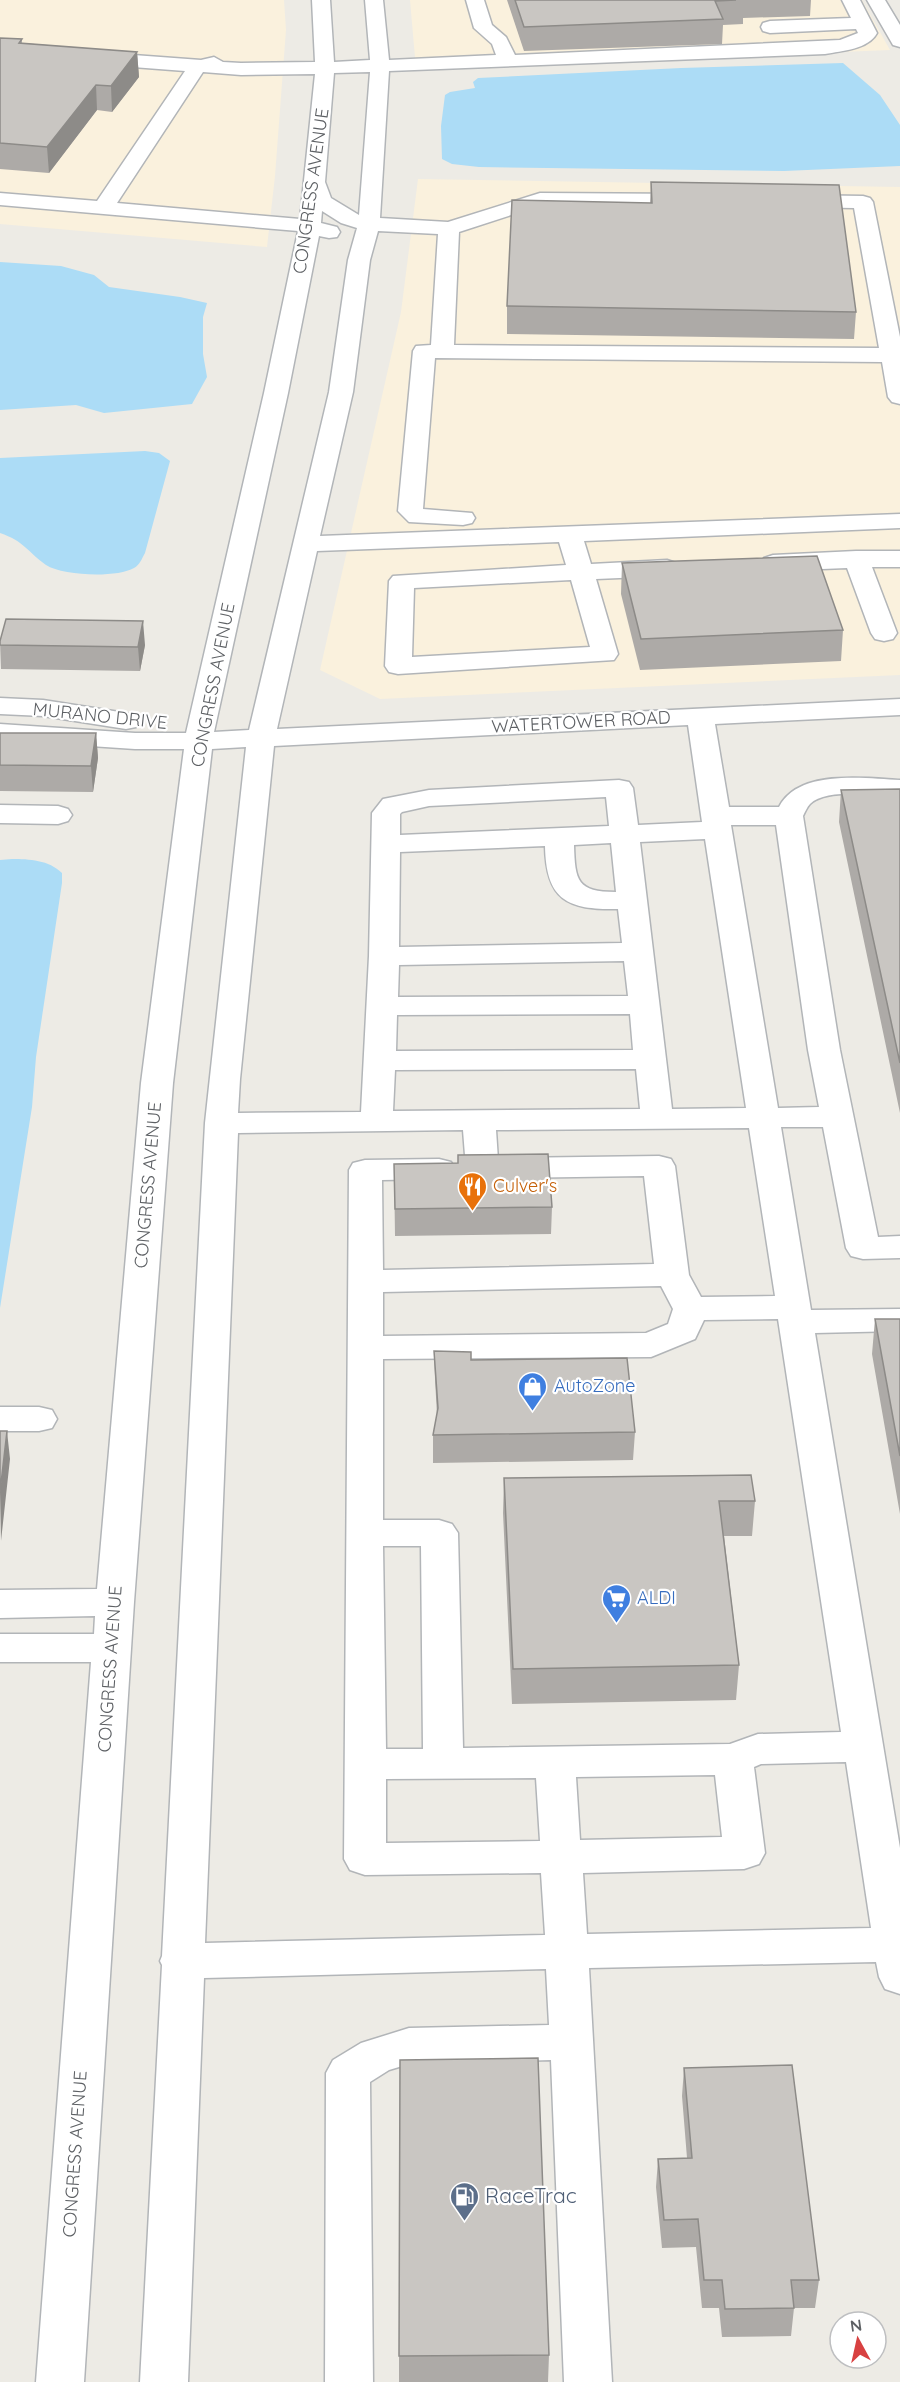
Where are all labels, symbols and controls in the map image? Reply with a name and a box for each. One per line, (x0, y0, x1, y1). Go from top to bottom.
street label: CONGRESS AVENUE (288, 107, 334, 275)
street label: CONGRESS AVENUE (185, 601, 240, 769)
street label: MURANO DRIVE (32, 697, 168, 734)
street label: WATERTOWER ROAD (491, 705, 671, 738)
street label: CONGRESS AVENUE (129, 1101, 166, 1269)
restaurant icon: Culver's (456, 1170, 488, 1212)
place label: Culver's (493, 1174, 557, 1197)
shop icon: AutoZone (517, 1370, 549, 1412)
place label: AutoZone (554, 1374, 635, 1397)
supermarket icon: ALDI (600, 1582, 632, 1624)
street label: CONGRESS AVENUE (92, 1585, 127, 1753)
place label: ALDI (637, 1586, 676, 1609)
street label: CONGRESS AVENUE (57, 2070, 92, 2238)
fuel station icon: RaceTrac (448, 2180, 480, 2222)
place label: RaceTrac (485, 2182, 577, 2208)
north arrow (828, 2310, 888, 2370)
text: N (849, 2314, 863, 2336)

